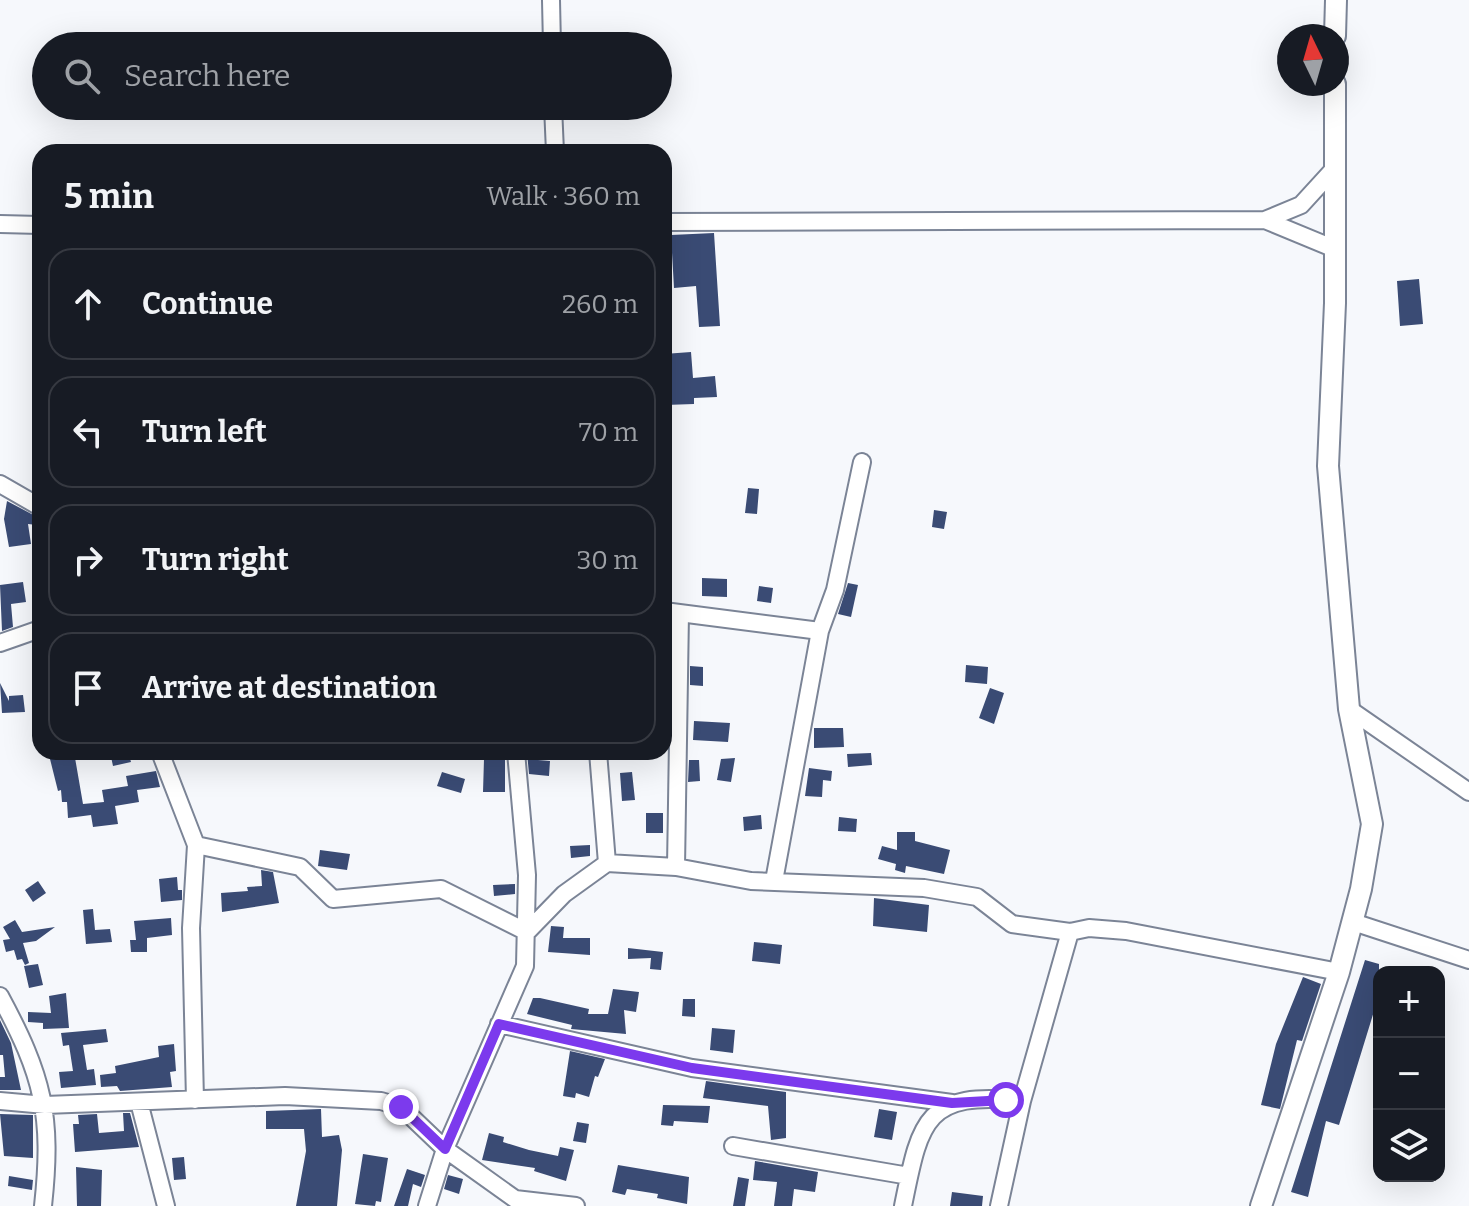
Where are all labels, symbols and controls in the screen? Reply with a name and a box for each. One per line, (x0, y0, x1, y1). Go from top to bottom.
north arrow (1277, 24, 1349, 96)
search box (32, 32, 672, 120)
icon: search (60, 54, 104, 98)
text: Search here (124, 58, 291, 94)
text: 5 min (64, 176, 154, 217)
text: Walk · 360 m (486, 181, 640, 212)
icon: ahead (66, 282, 110, 326)
text: Continue (142, 286, 273, 322)
text: 260 m (562, 289, 638, 320)
icon: left (66, 410, 110, 454)
text: Turn left (142, 414, 267, 450)
text: 70 m (579, 417, 638, 448)
icon: right (66, 538, 110, 582)
text: Turn right (142, 542, 289, 578)
text: 30 m (577, 545, 638, 576)
icon: arrive (66, 666, 110, 710)
text: Arrive at destination (142, 670, 437, 706)
map controls (1373, 966, 1445, 1182)
button: + (1373, 966, 1445, 1038)
button: − (1373, 1038, 1445, 1110)
route start (988, 1082, 1024, 1118)
route end (383, 1089, 419, 1125)
button: layers (1373, 1110, 1445, 1182)

